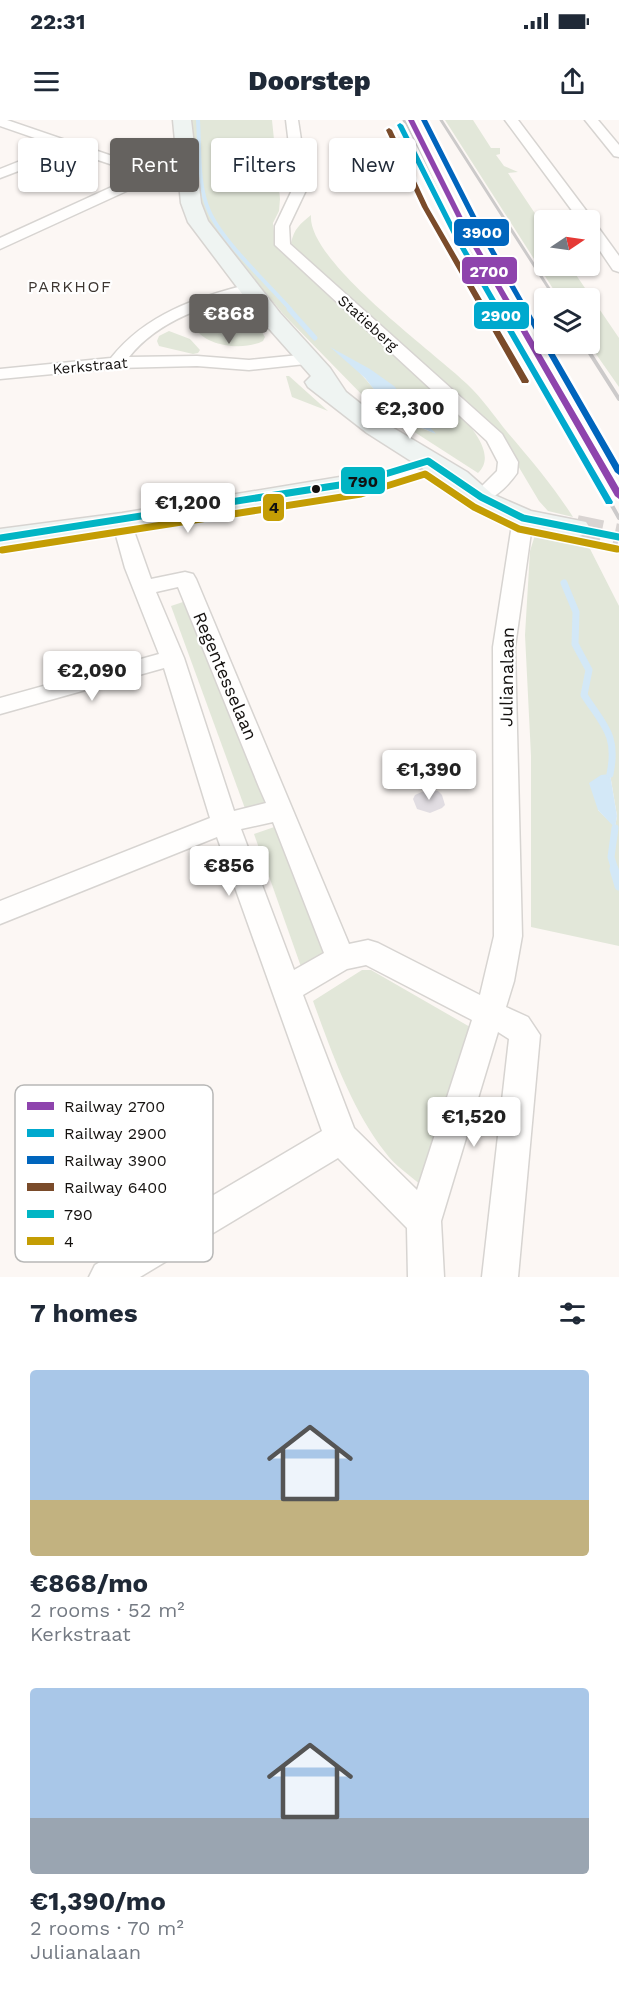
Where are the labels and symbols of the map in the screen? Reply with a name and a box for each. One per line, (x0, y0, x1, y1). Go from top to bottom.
north arrow (534, 210, 600, 276)
line badge: 3900 (453, 218, 510, 247)
text: 3900 (462, 223, 502, 242)
line badge: 2700 (461, 256, 518, 285)
text: 2700 (469, 262, 509, 281)
district label: PARKHOF (28, 277, 112, 296)
street label: Statieberg (334, 291, 402, 355)
pin: €868 (193, 294, 265, 345)
line badge: 2900 (473, 301, 530, 330)
text: 2900 (481, 306, 521, 325)
street label: Kerkstraat (52, 354, 129, 378)
pin: €2,300 (361, 389, 459, 440)
line badge: 790 (340, 466, 386, 495)
text: 790 (348, 472, 378, 491)
pin: €1,200 (139, 483, 237, 534)
unlabelled marker (310, 483, 322, 495)
line badge: 4 (262, 493, 285, 522)
text: 4 (269, 498, 279, 517)
street label: Regentesselaan (189, 608, 262, 743)
street label: Julianalaan (495, 627, 518, 727)
pin: €2,090 (43, 651, 141, 702)
pin: €1,390 (380, 750, 478, 801)
pin: €856 (193, 846, 265, 897)
legend (15, 1085, 213, 1262)
text: Railway 2700 (64, 1097, 165, 1116)
pin: €1,520 (425, 1097, 523, 1148)
text: Railway 2900 (64, 1124, 167, 1143)
text: Railway 3900 (64, 1151, 167, 1170)
text: Railway 6400 (64, 1178, 167, 1197)
text: 790 (64, 1205, 93, 1224)
text: 4 (64, 1232, 74, 1251)

